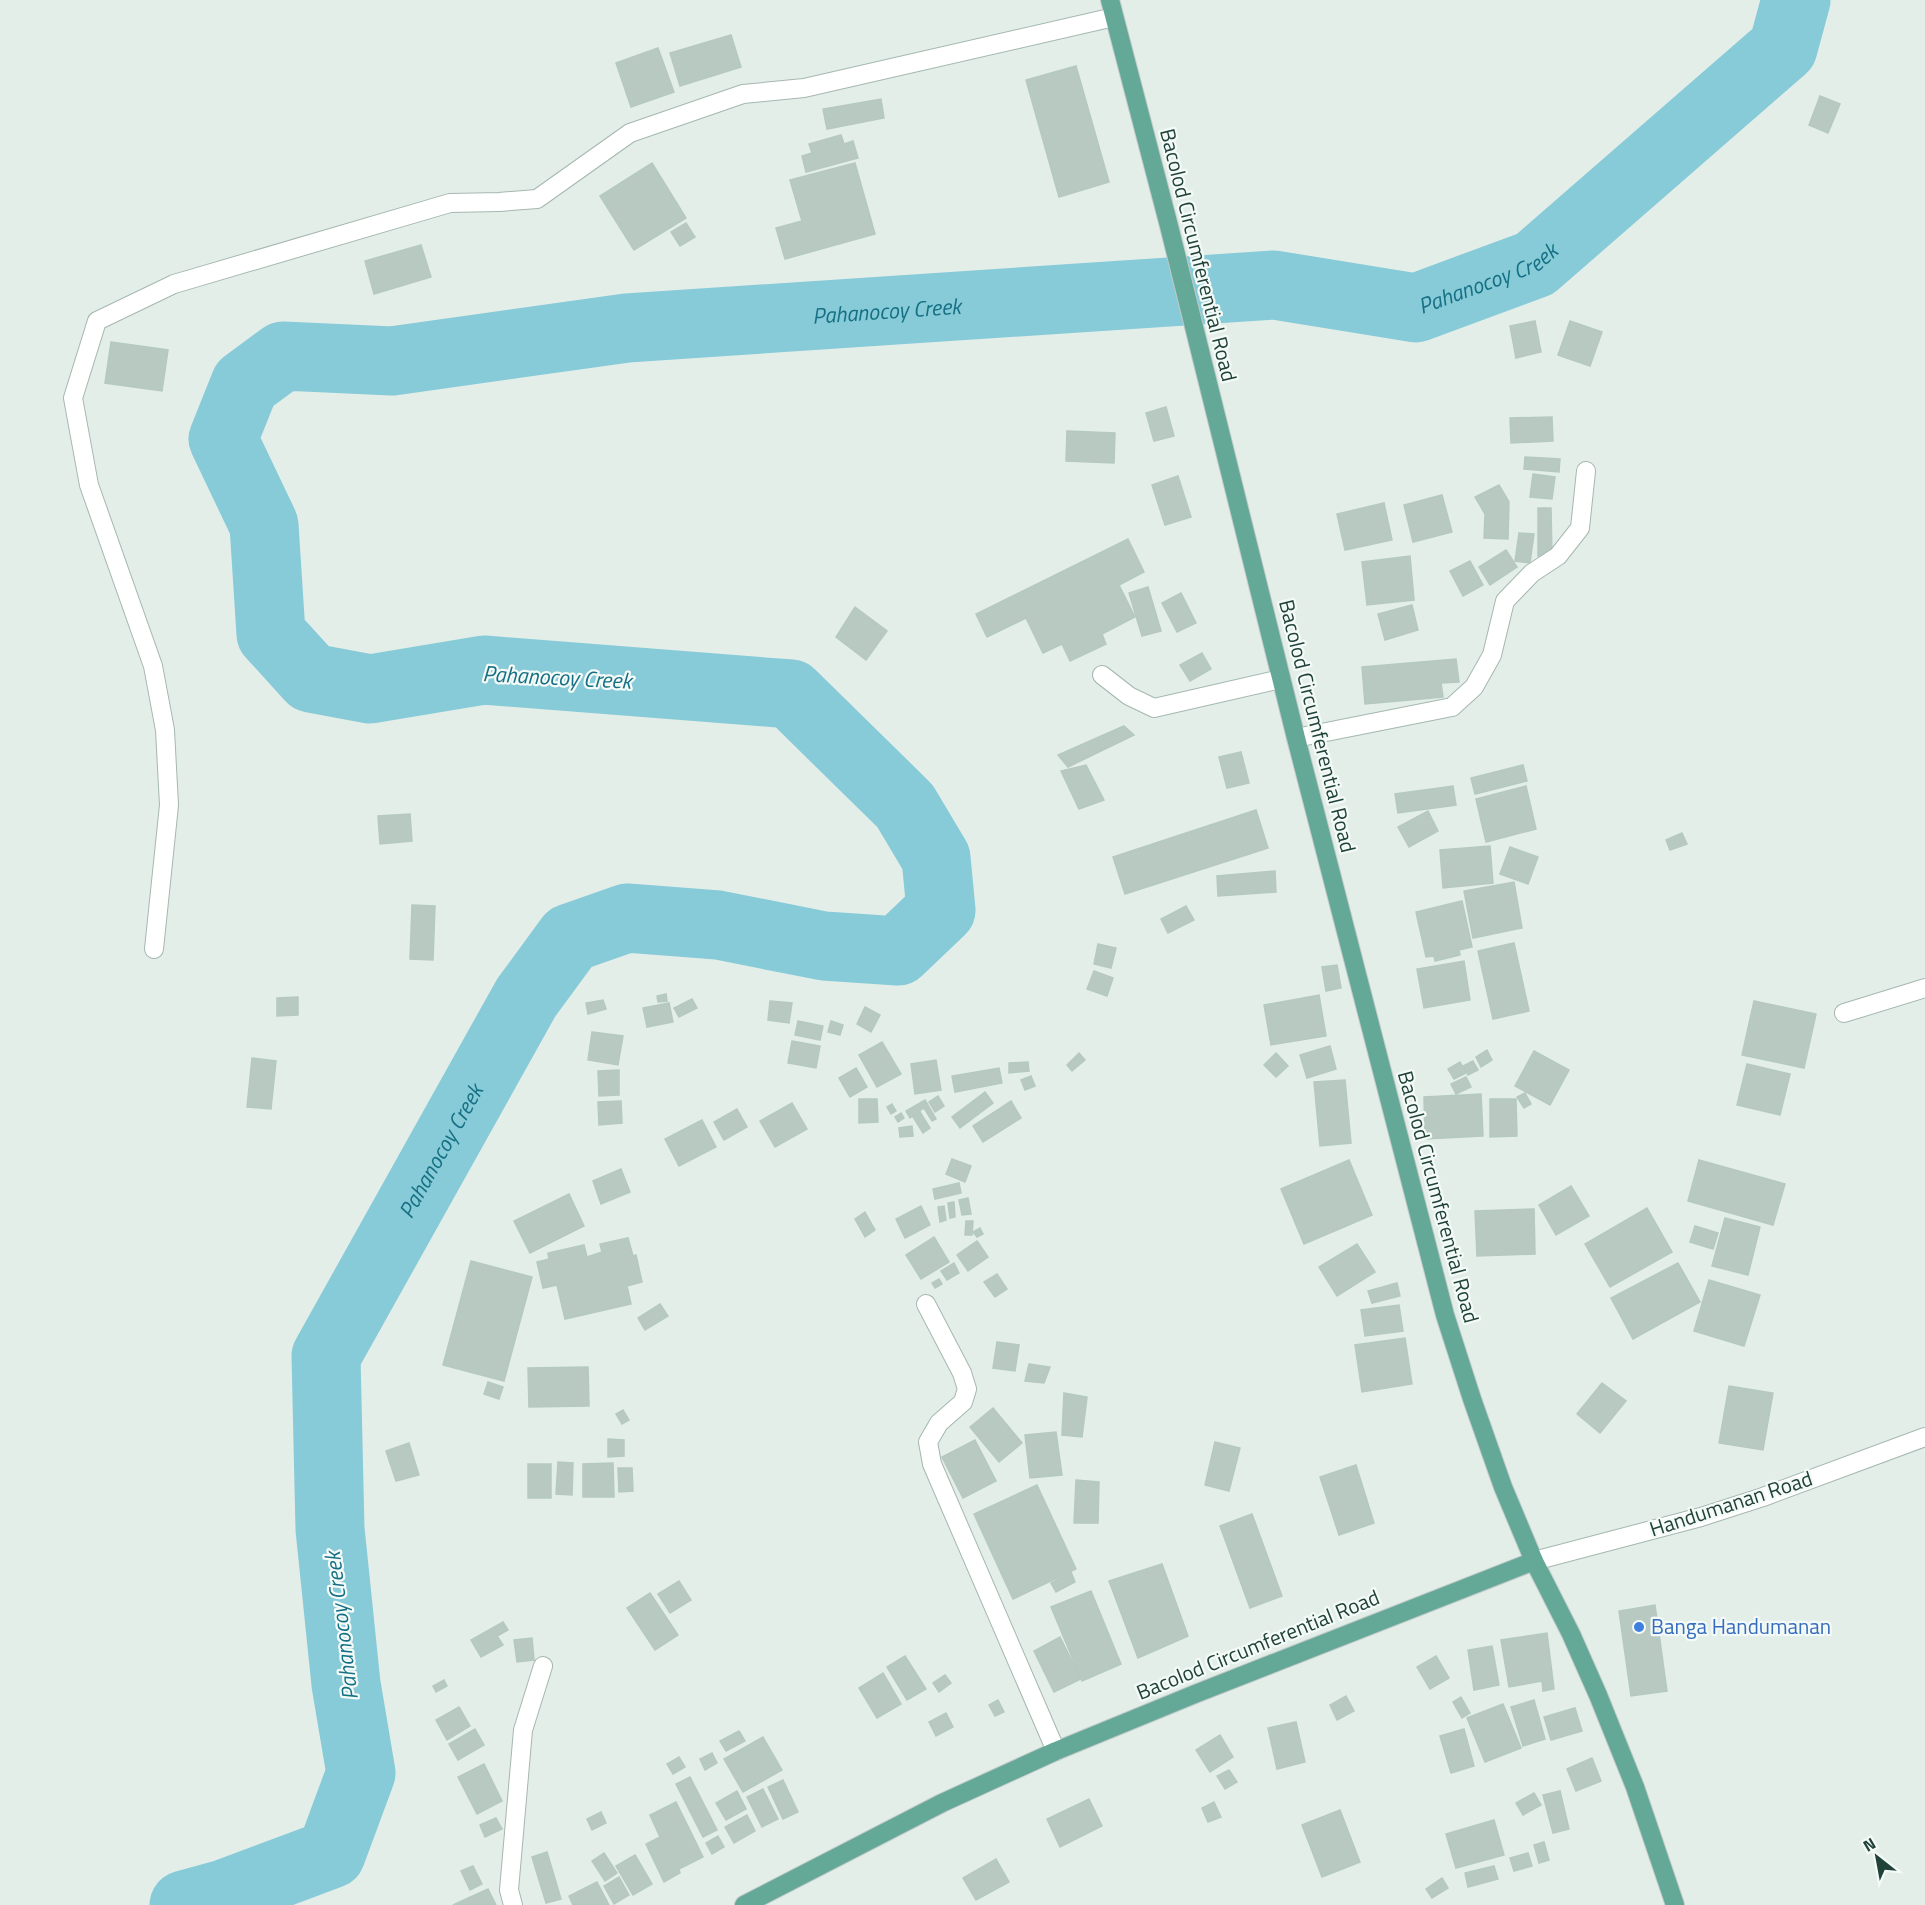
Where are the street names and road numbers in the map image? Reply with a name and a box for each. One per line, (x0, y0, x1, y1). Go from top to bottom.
street label: Bacolod Circumferential Road (1152, 125, 1246, 385)
street label: Bacolod Circumferential Road (1271, 596, 1365, 856)
street label: Bacolod Circumferential Road (1390, 1067, 1488, 1326)
street label: Handumanan Road (1645, 1462, 1816, 1544)
street label: Bacolod Circumferential Road (1131, 1581, 1384, 1708)

